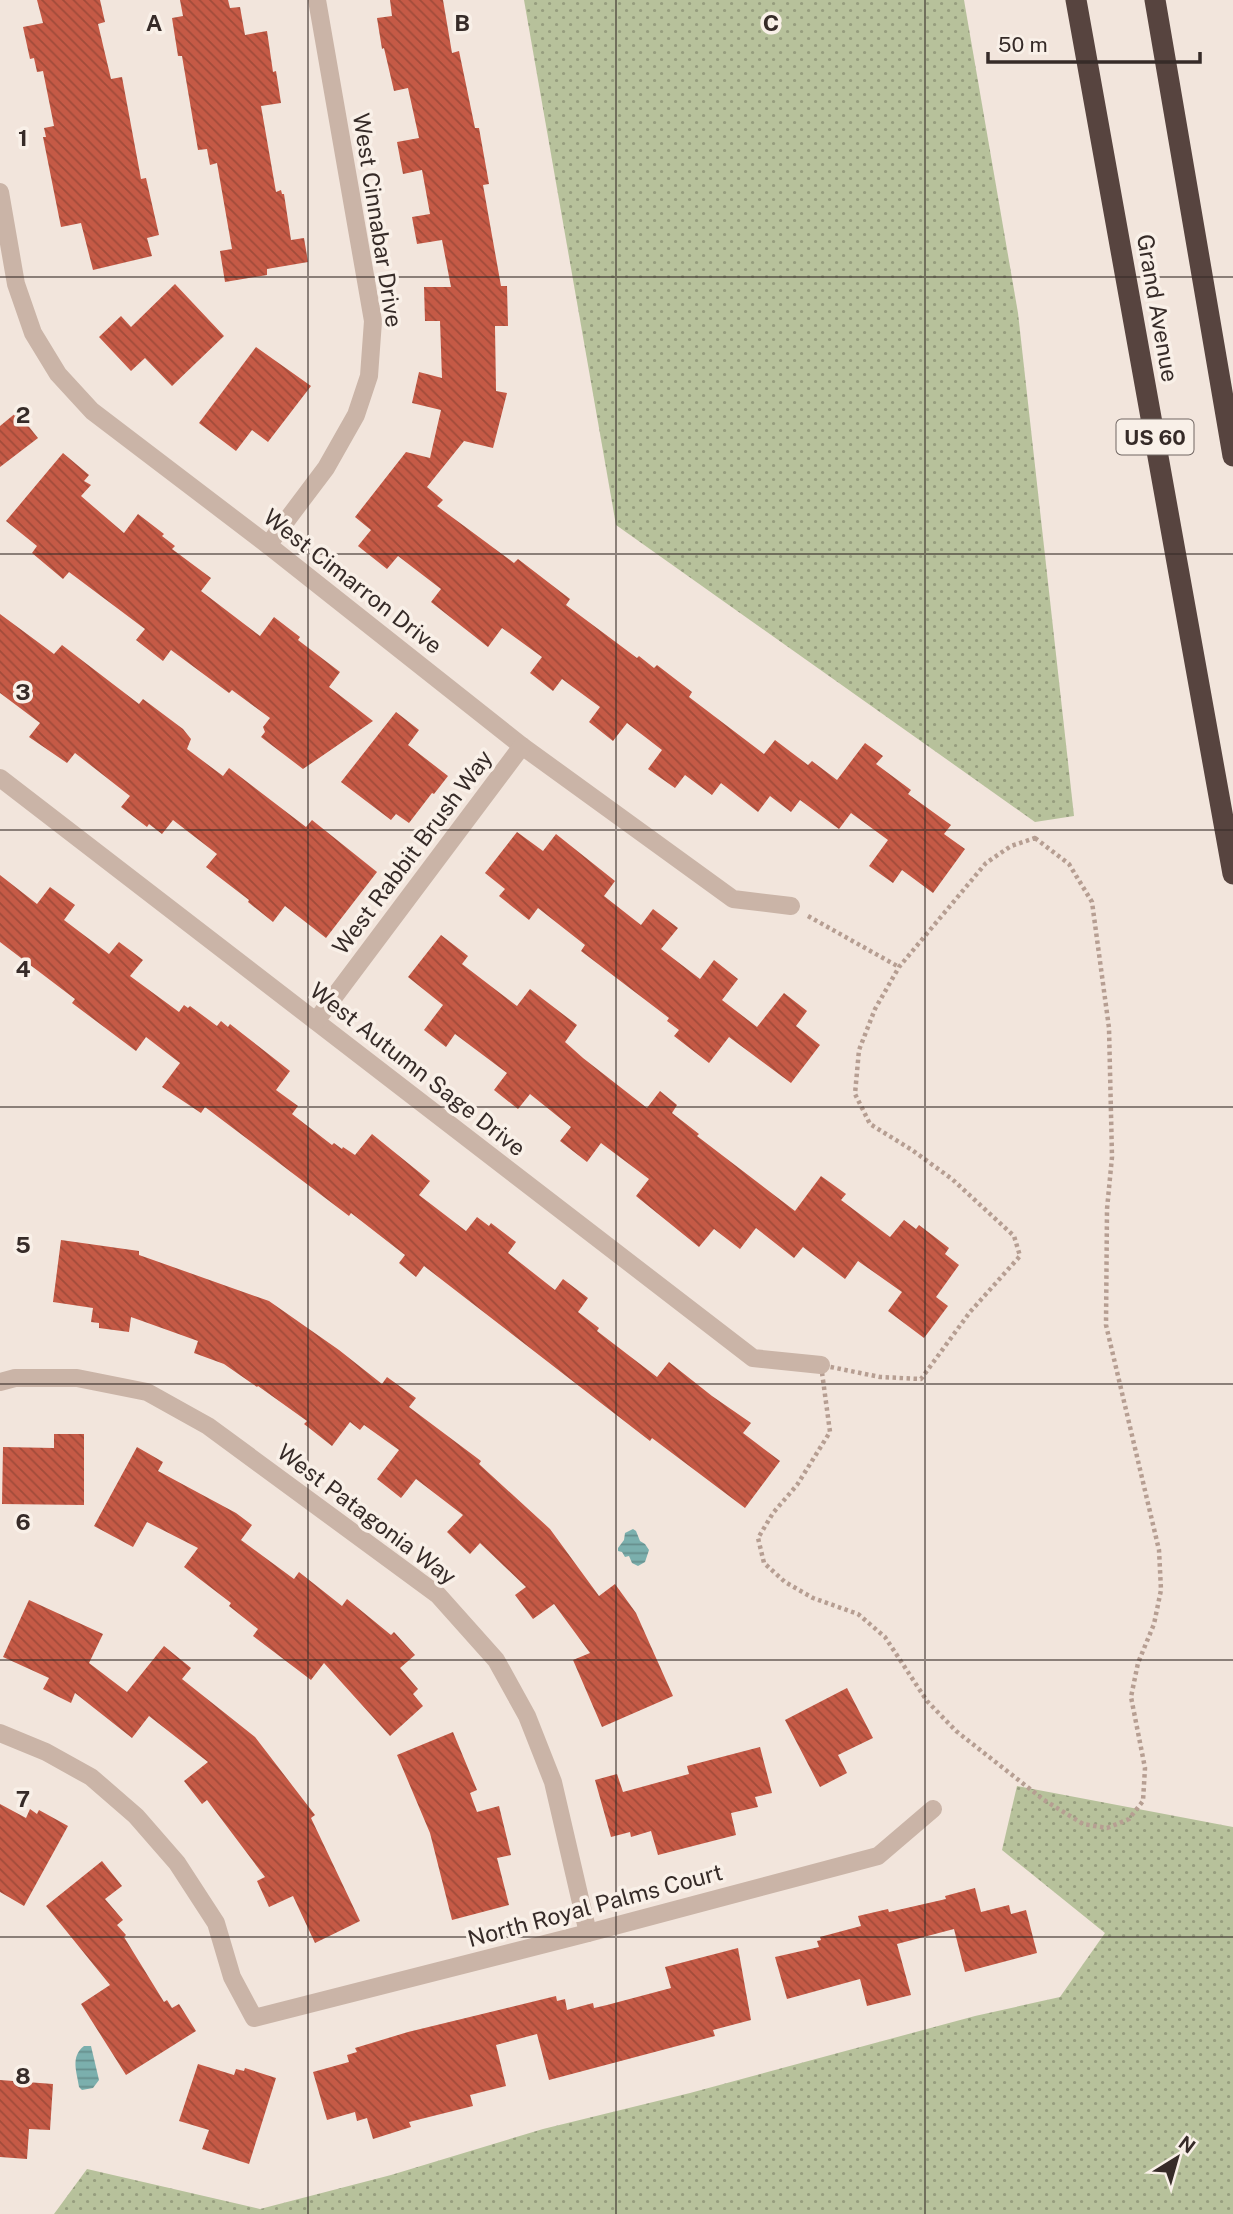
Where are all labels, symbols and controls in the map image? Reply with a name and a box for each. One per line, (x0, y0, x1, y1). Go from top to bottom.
text: A (146, 9, 163, 36)
text: B (454, 9, 470, 36)
text: C (763, 9, 779, 36)
scale bar (988, 21, 1200, 65)
text: 50 m (998, 32, 1048, 57)
street label: West Cinnabar Drive (348, 111, 408, 329)
text: 1 (18, 124, 28, 151)
street label: Grand Avenue (1132, 232, 1184, 384)
text: 2 (16, 401, 30, 428)
road number: US 60 (1116, 420, 1194, 454)
street label: West Cimarron Drive (259, 503, 447, 659)
text: 3 (15, 678, 31, 705)
street label: West Rabbit Brush Way (326, 745, 498, 959)
text: 4 (15, 955, 31, 982)
street label: West Autumn Sage Drive (305, 977, 531, 1161)
text: 5 (15, 1231, 31, 1258)
street label: West Patagonia Way (272, 1438, 462, 1590)
text: 6 (15, 1508, 31, 1535)
text: 7 (16, 1785, 30, 1812)
street label: North Royal Palms Court (465, 1858, 725, 1952)
text: 8 (15, 2062, 31, 2089)
north arrow (1142, 2123, 1212, 2193)
text: N (1175, 2131, 1200, 2158)

